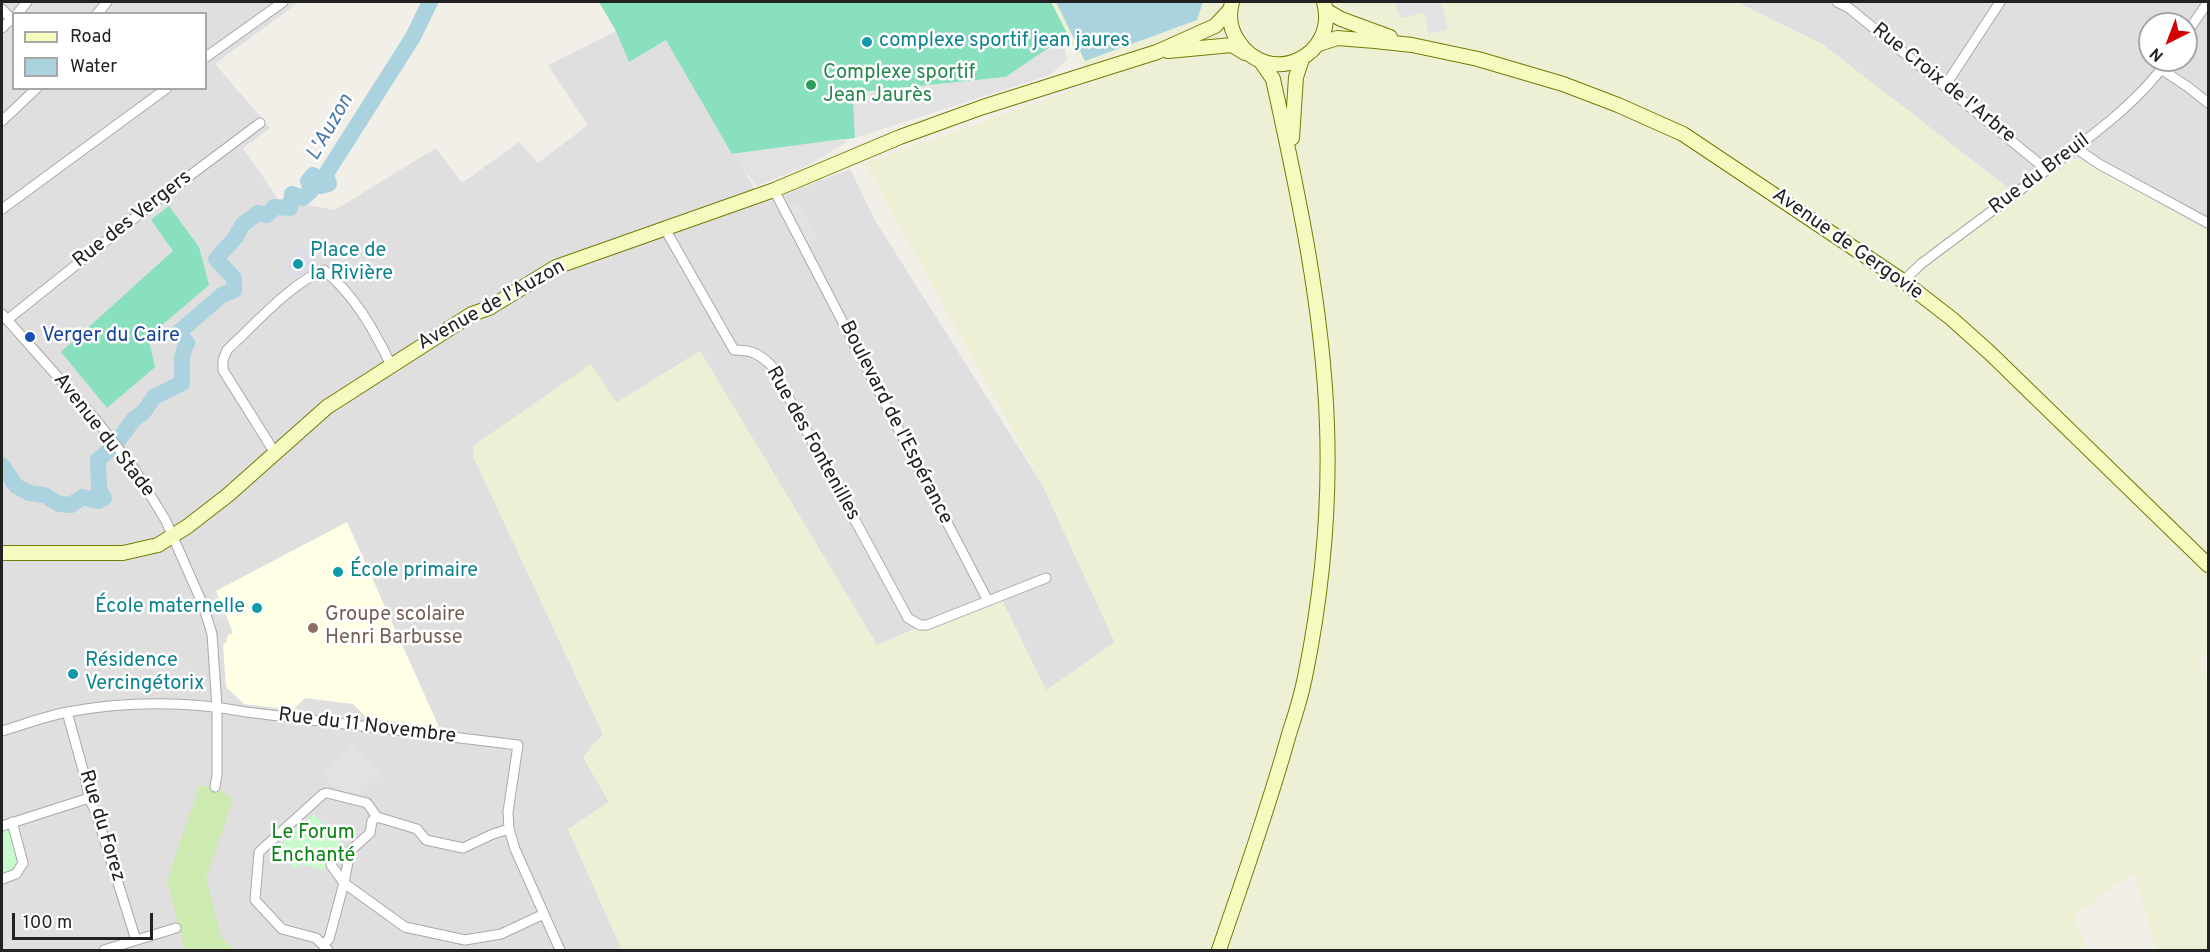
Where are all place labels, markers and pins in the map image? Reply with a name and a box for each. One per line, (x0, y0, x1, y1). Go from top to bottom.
place label: complexe sportif jean jaures (879, 30, 1130, 54)
marker: complexe sportif jean jaures (860, 35, 874, 49)
place label: Complexe sportif Jean Jaurès (823, 62, 975, 109)
marker: Complexe sportif Jean Jaurès (804, 78, 818, 92)
place label: Place de la Rivière (310, 240, 393, 287)
marker: Place de la Rivière (291, 257, 305, 271)
place label: Verger du Caire (42, 325, 180, 349)
marker: Verger du Caire (23, 330, 37, 344)
place label: École primaire (350, 560, 478, 584)
marker: École primaire (331, 565, 345, 579)
place label: École maternelle (95, 596, 245, 620)
marker: École maternelle (250, 601, 264, 615)
place label: Groupe scolaire Henri Barbusse (325, 604, 465, 651)
marker: Groupe scolaire Henri Barbusse (306, 621, 320, 635)
place label: Résidence Vercingétorix (85, 650, 204, 697)
marker: Résidence Vercingétorix (66, 667, 80, 681)

